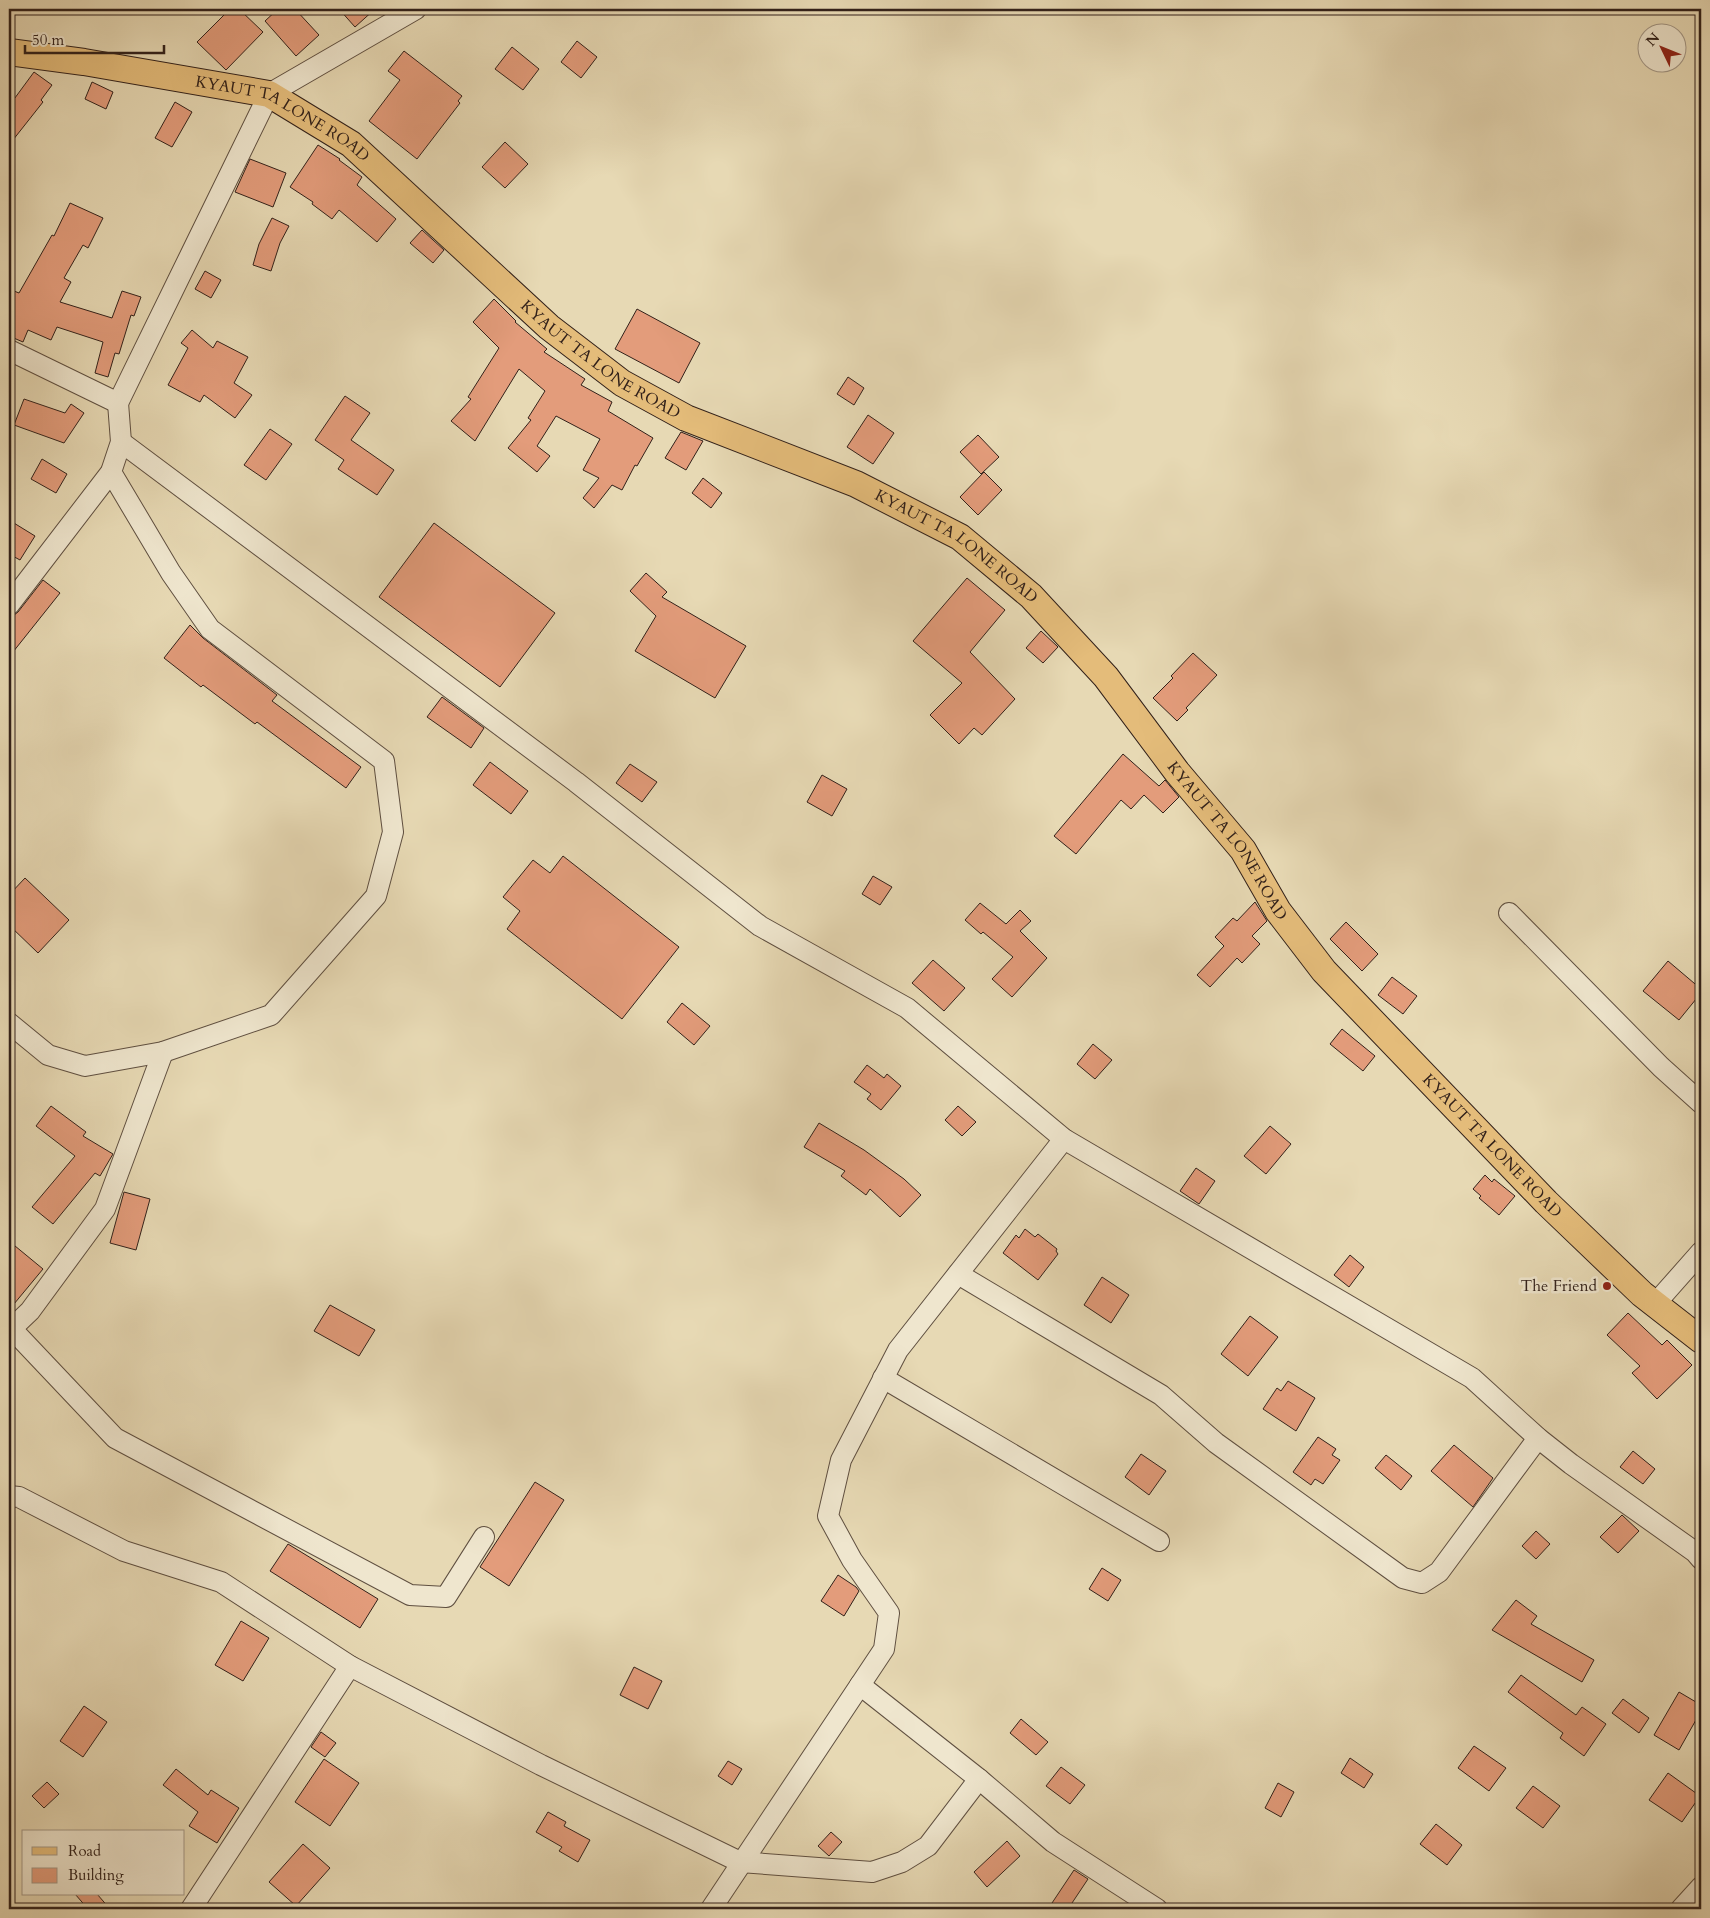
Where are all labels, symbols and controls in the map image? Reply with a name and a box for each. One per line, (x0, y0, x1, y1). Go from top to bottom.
scale bar (25, 22, 164, 54)
north arrow (1638, 22, 1688, 72)
text: N (1642, 29, 1664, 50)
text: 50 m (32, 30, 64, 50)
street label: KYAUT TA LONE ROAD (194, 70, 374, 167)
street label: KYAUT TA LONE ROAD (516, 295, 684, 424)
street label: KYAUT TA LONE ROAD (871, 484, 1042, 608)
street label: KYAUT TA LONE ROAD (1162, 757, 1292, 925)
street label: KYAUT TA LONE ROAD (1417, 1069, 1567, 1223)
place label: The Friend (1521, 1275, 1597, 1297)
marker: The Friend (1601, 1280, 1613, 1292)
legend (22, 1830, 185, 1896)
text: Road (68, 1841, 101, 1861)
text: Building (68, 1865, 124, 1885)

